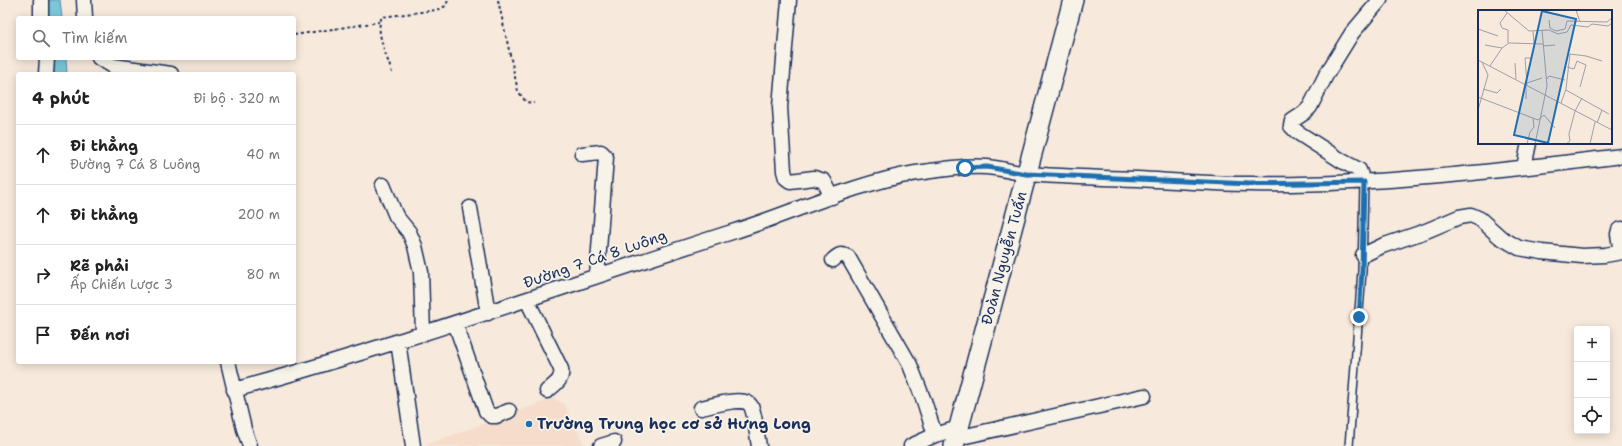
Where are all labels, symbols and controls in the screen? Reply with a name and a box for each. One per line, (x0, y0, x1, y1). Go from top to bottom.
inset map (1478, 10, 1612, 144)
search box (16, 16, 296, 60)
icon: search (30, 27, 52, 49)
text: Tìm kiếm (62, 28, 127, 48)
text: 4 phút (32, 87, 90, 109)
text: Đi bộ · 320 m (193, 90, 280, 107)
text: Đi thẳng (70, 136, 138, 156)
icon: ahead (32, 144, 54, 166)
text: 40 m (246, 146, 280, 163)
text: Đường 7 Cá 8 Luông (70, 156, 200, 173)
route start (956, 159, 974, 177)
street label: Đoàn Nguyễn Tuấn (977, 189, 1031, 327)
icon: ahead (32, 204, 54, 226)
text: Đi thẳng (70, 205, 138, 225)
text: 200 m (238, 206, 280, 223)
street label: Đường 7 Cá 8 Luông (521, 225, 669, 293)
text: Rẽ phải (70, 256, 129, 276)
icon: right (32, 264, 54, 286)
text: 80 m (246, 266, 280, 283)
text: Ấp Chiến Lược 3 (70, 276, 173, 293)
route end (1350, 308, 1368, 326)
icon: arrive (32, 324, 54, 346)
text: Đến nơi (70, 325, 129, 345)
map controls (1574, 326, 1610, 434)
button: + (1574, 326, 1610, 362)
button: − (1574, 362, 1610, 398)
button: locate (1574, 398, 1610, 434)
place label: Trường Trung học cơ sở Hưng Long (537, 414, 811, 434)
marker: Trường Trung học cơ sở Hưng Long (524, 419, 534, 429)

